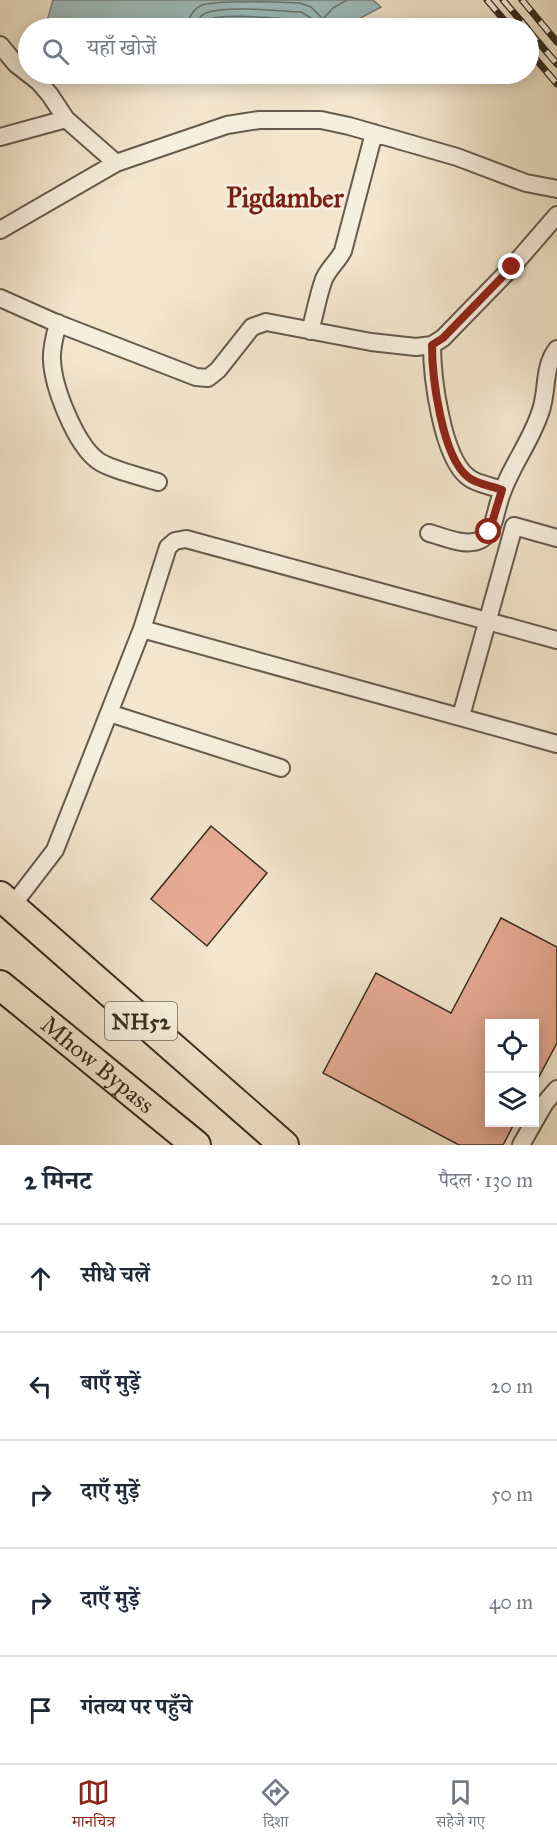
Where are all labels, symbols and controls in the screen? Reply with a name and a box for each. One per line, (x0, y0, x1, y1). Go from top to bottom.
search box (18, 18, 539, 84)
text: यहाँ खोजें (87, 34, 156, 61)
icon: search (39, 35, 72, 68)
district label: Pigdamber (226, 181, 345, 215)
route end (498, 253, 524, 279)
route start (475, 518, 501, 544)
road number: NH52 (105, 1002, 177, 1040)
street label: Mhow Bypass (35, 1009, 160, 1120)
map controls (485, 1019, 539, 1127)
button: locate (485, 1019, 539, 1073)
button: layers (485, 1073, 539, 1127)
text: 2 मिनट (24, 1164, 92, 1196)
text: पैदल · 130 m (439, 1168, 533, 1192)
text: सीधे चलें (81, 1261, 150, 1288)
icon: ahead (24, 1262, 57, 1295)
text: 20 m (490, 1266, 533, 1290)
text: बाएँ मुड़ें (81, 1369, 140, 1396)
icon: left (24, 1370, 57, 1403)
text: 20 m (490, 1374, 533, 1398)
text: दाएँ मुड़ें (81, 1477, 140, 1504)
icon: right (24, 1478, 57, 1511)
text: 50 m (491, 1482, 533, 1506)
text: दाएँ मुड़ें (81, 1585, 140, 1612)
icon: right (24, 1586, 57, 1619)
text: 40 m (489, 1590, 533, 1614)
text: गंतव्य पर पहुँचे (81, 1693, 192, 1720)
icon: arrive (24, 1694, 57, 1727)
tab: मानचित्र (72, 1776, 115, 1837)
tab: दिशा (259, 1776, 292, 1837)
tab: सहेजे गए (436, 1776, 485, 1837)

